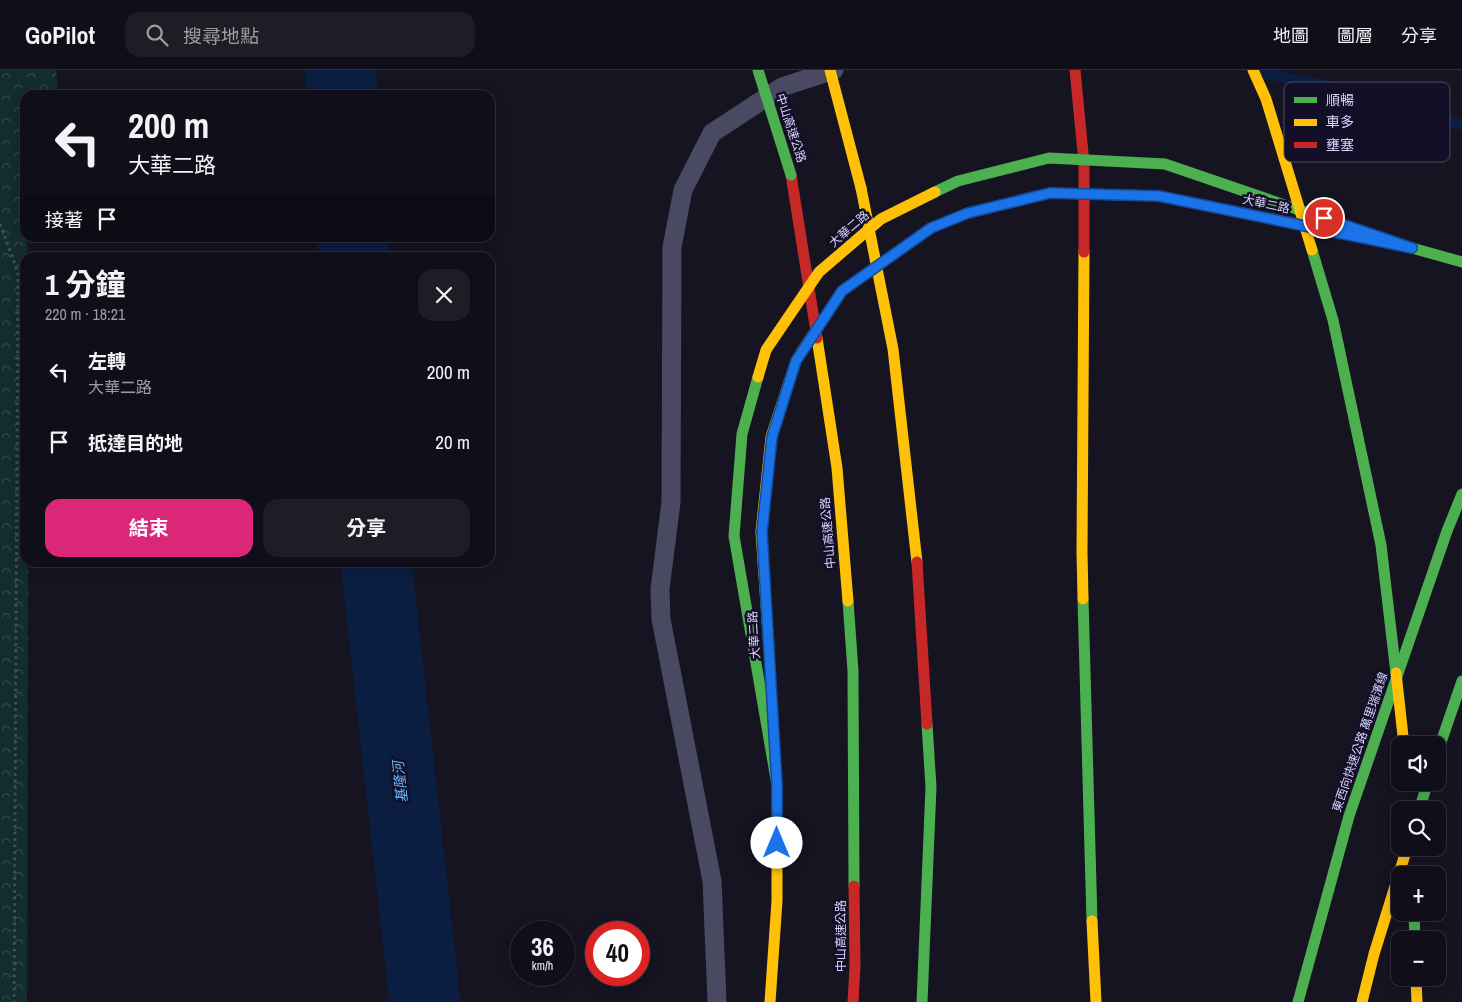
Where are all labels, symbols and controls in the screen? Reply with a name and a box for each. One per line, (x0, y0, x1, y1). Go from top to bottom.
search box (125, 12, 475, 57)
text: GoPilot (25, 19, 95, 51)
icon: search (143, 21, 171, 49)
text: 搜尋地點 (183, 23, 259, 49)
text: 地圖 (1273, 23, 1309, 48)
text: 圖層 (1337, 23, 1373, 48)
text: 分享 (1401, 23, 1437, 48)
legend (1284, 82, 1450, 162)
street label: 中山高速公路 (772, 91, 810, 165)
text: 順暢 (1326, 91, 1354, 109)
text: 200 m (128, 102, 209, 149)
icon: left (45, 110, 110, 175)
text: 車多 (1326, 113, 1354, 131)
text: 壅塞 (1326, 136, 1354, 154)
text: 大華二路 (128, 150, 216, 180)
street label: 大華二路 (1241, 191, 1291, 217)
pin (1303, 197, 1345, 239)
icon: arrive (1310, 204, 1338, 232)
icon: arrive (93, 205, 121, 233)
text: 接著 (45, 207, 83, 233)
street label: 大華二路 (826, 207, 872, 251)
text: 1 分鐘 (45, 264, 126, 304)
button: close (418, 269, 470, 321)
text: 220 m · 18:21 (45, 303, 125, 325)
text: 左轉 (88, 348, 126, 374)
icon: left (45, 358, 73, 386)
text: 200 m (427, 359, 470, 385)
text: 大華二路 (88, 376, 152, 398)
icon: arrive (45, 428, 73, 456)
text: 20 m (435, 429, 470, 455)
text: 抵達目的地 (88, 430, 183, 456)
street label: 中山高速公路 (817, 496, 839, 570)
button: 結束 (45, 499, 253, 557)
button: 分享 (263, 499, 470, 557)
street label: 大華二路 (744, 610, 764, 660)
street label: 東西向快速公路 萬里瑞濱線 (1329, 670, 1391, 814)
map controls (1391, 736, 1446, 986)
button: sound (1391, 736, 1446, 791)
water label: 基隆河 (389, 757, 411, 804)
button: search (1391, 801, 1446, 856)
position arrow (750, 816, 802, 868)
button: + (1391, 866, 1446, 921)
street label: 中山高速公路 (833, 900, 849, 972)
speed limit sign: 40 (585, 921, 650, 986)
text: 36 (531, 930, 554, 964)
button: − (1391, 931, 1446, 986)
text: km/h (532, 958, 553, 974)

